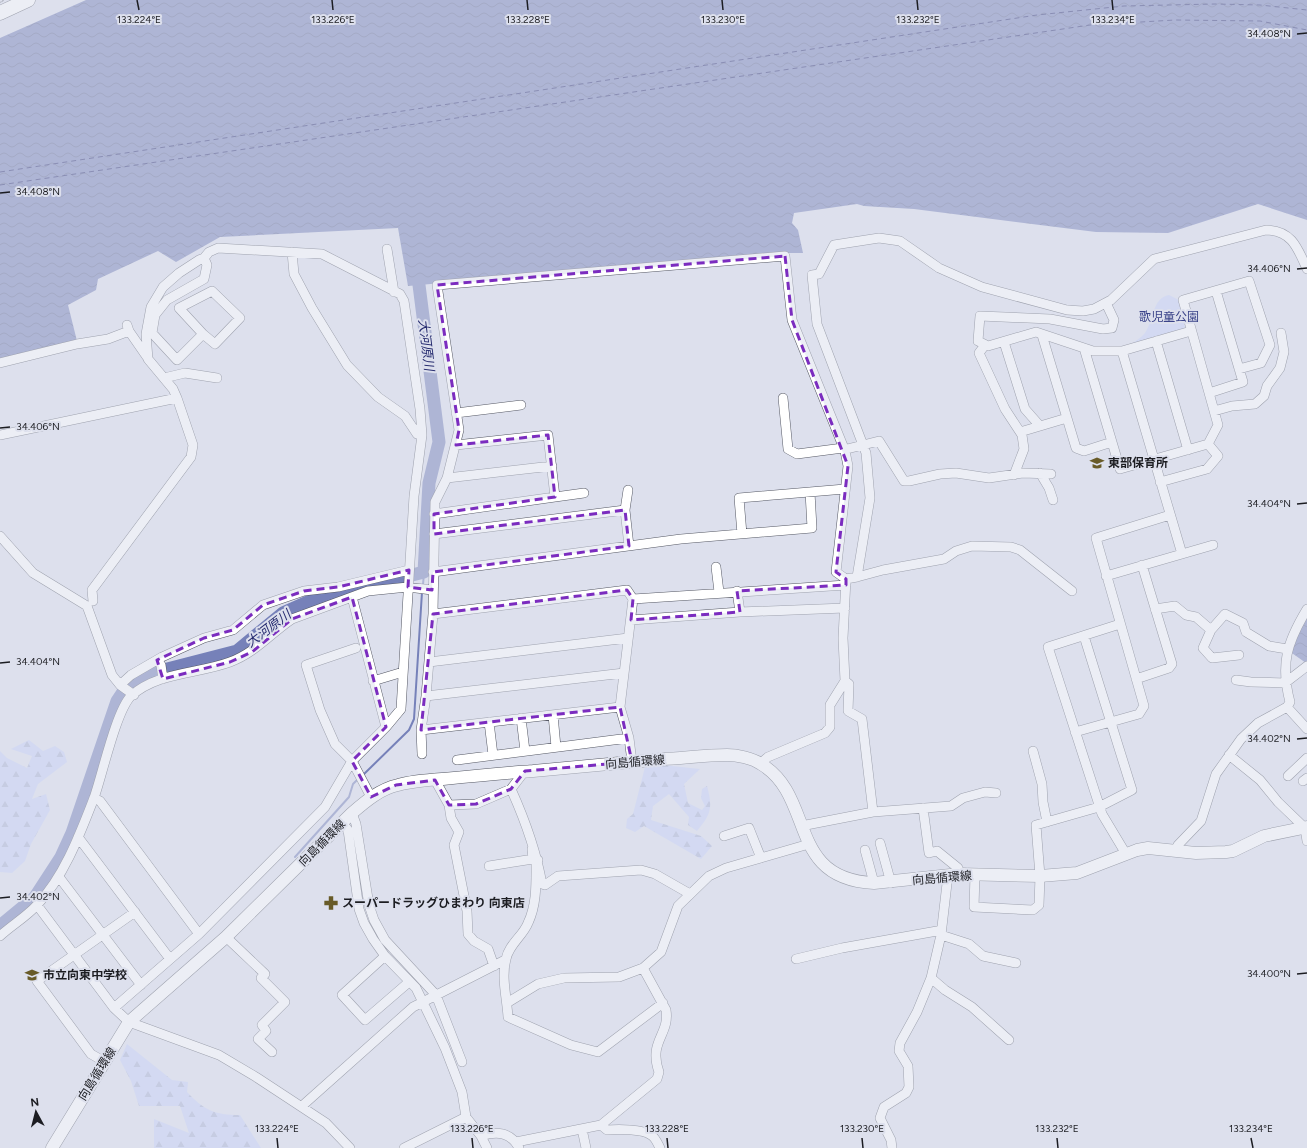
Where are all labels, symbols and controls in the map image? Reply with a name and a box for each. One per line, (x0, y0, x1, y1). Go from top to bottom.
text: 133.224°E (117, 13, 161, 26)
text: 133.226°E (311, 13, 355, 26)
text: 133.228°E (506, 13, 550, 26)
text: 133.230°E (701, 13, 745, 26)
text: 133.232°E (896, 13, 940, 26)
text: 133.234°E (1091, 13, 1135, 26)
text: 34.408°N (1247, 27, 1291, 40)
text: 34.408°N (16, 185, 60, 198)
text: 34.406°N (1247, 262, 1291, 275)
park label: 歌児童公園 (1139, 310, 1199, 324)
water label: 大河原川 (416, 318, 437, 374)
text: 34.406°N (16, 420, 60, 433)
school or university icon: 東部保育所 (1089, 455, 1105, 471)
place label: 東部保育所 (1108, 456, 1168, 470)
text: 34.404°N (1247, 497, 1291, 510)
water label: 大河原川 (243, 606, 295, 650)
text: 34.404°N (16, 655, 60, 668)
text: 34.402°N (1247, 732, 1291, 745)
street label: 向島循環線 (604, 752, 666, 772)
street label: 向島循環線 (296, 817, 348, 869)
street label: 向島循環線 (911, 868, 973, 888)
text: 34.402°N (16, 890, 60, 903)
pharmacy icon: スーパードラッグひまわり 向東店 (323, 895, 339, 911)
place label: スーパードラッグひまわり 向東店 (342, 896, 525, 910)
school or university icon: 市立向東中学校 (24, 967, 40, 983)
text: 34.400°N (1247, 967, 1291, 980)
place label: 市立向東中学校 (43, 968, 127, 982)
street label: 向島循環線 (75, 1045, 119, 1103)
north arrow (16, 1092, 56, 1132)
text: N (30, 1096, 40, 1110)
text: 133.224°E (255, 1122, 299, 1135)
text: 133.226°E (450, 1122, 494, 1135)
text: 133.228°E (645, 1122, 689, 1135)
text: 133.230°E (840, 1122, 884, 1135)
text: 133.232°E (1035, 1122, 1079, 1135)
text: 133.234°E (1229, 1122, 1273, 1135)

